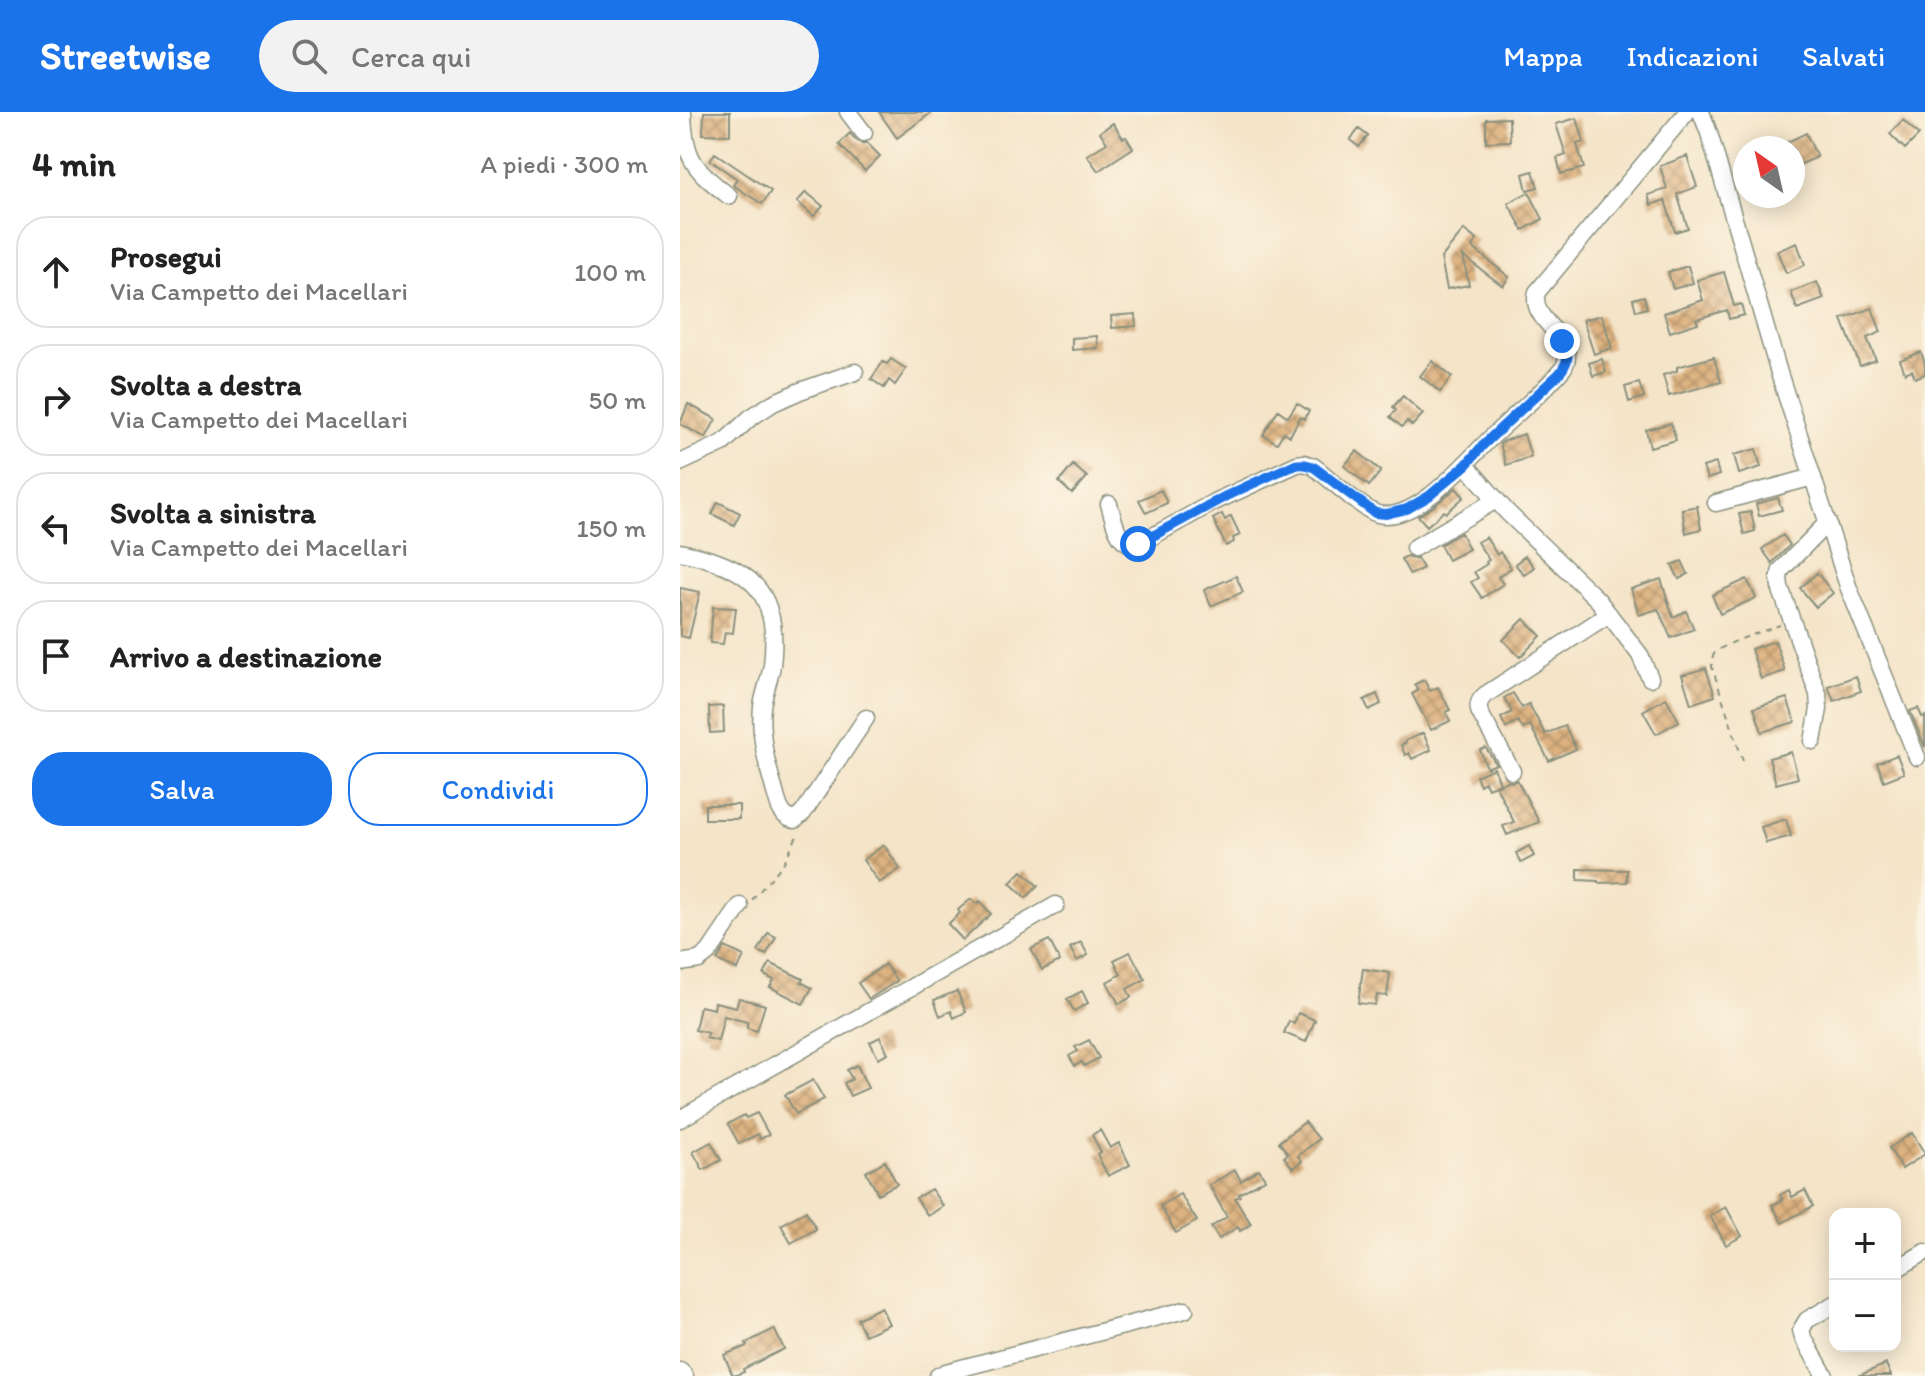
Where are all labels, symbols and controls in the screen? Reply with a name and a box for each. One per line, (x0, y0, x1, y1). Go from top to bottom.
search box (259, 20, 819, 92)
text: Streetwise (40, 33, 211, 79)
icon: search (287, 34, 331, 78)
text: Cerca qui (351, 38, 471, 75)
text: Mappa (1504, 39, 1583, 73)
text: Indicazioni (1627, 39, 1758, 73)
text: Salvati (1802, 39, 1885, 73)
north arrow (1733, 136, 1805, 208)
text: 4 min (32, 144, 116, 185)
text: A piedi · 300 m (480, 148, 648, 180)
text: Prosegui (110, 238, 222, 275)
icon: ahead (34, 250, 78, 294)
text: 100 m (574, 256, 646, 288)
text: Via Campetto dei Macellari (110, 275, 408, 307)
route end (1544, 323, 1580, 359)
text: Svolta a destra (110, 366, 301, 403)
icon: right (34, 378, 78, 422)
text: 50 m (589, 384, 646, 416)
text: Via Campetto dei Macellari (110, 403, 408, 435)
text: Svolta a sinistra (110, 494, 316, 531)
icon: left (34, 506, 78, 550)
text: 150 m (577, 512, 646, 544)
route start (1120, 526, 1156, 562)
text: Via Campetto dei Macellari (110, 531, 408, 563)
icon: arrive (34, 634, 78, 678)
text: Arrivo a destinazione (110, 638, 382, 675)
button: Salva (32, 752, 332, 826)
button: Condividi (348, 752, 648, 826)
map controls (1829, 1208, 1901, 1352)
button: + (1829, 1208, 1901, 1280)
button: − (1829, 1280, 1901, 1352)

